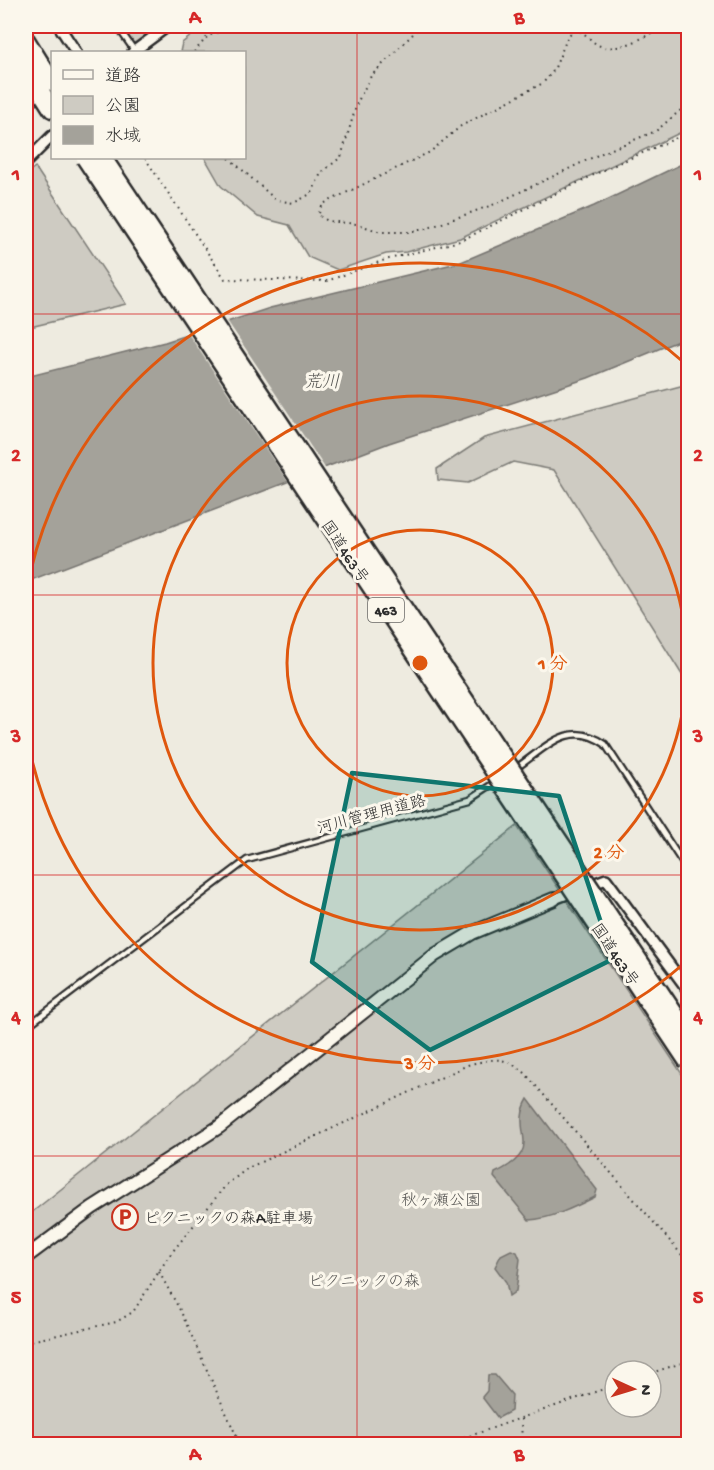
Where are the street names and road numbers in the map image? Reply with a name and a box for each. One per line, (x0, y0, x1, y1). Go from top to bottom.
street label: 国道463号 (315, 517, 372, 588)
road number: 463 (368, 598, 404, 622)
street label: 河川管理用道路 (315, 791, 428, 840)
street label: 国道463号 (585, 920, 642, 991)

